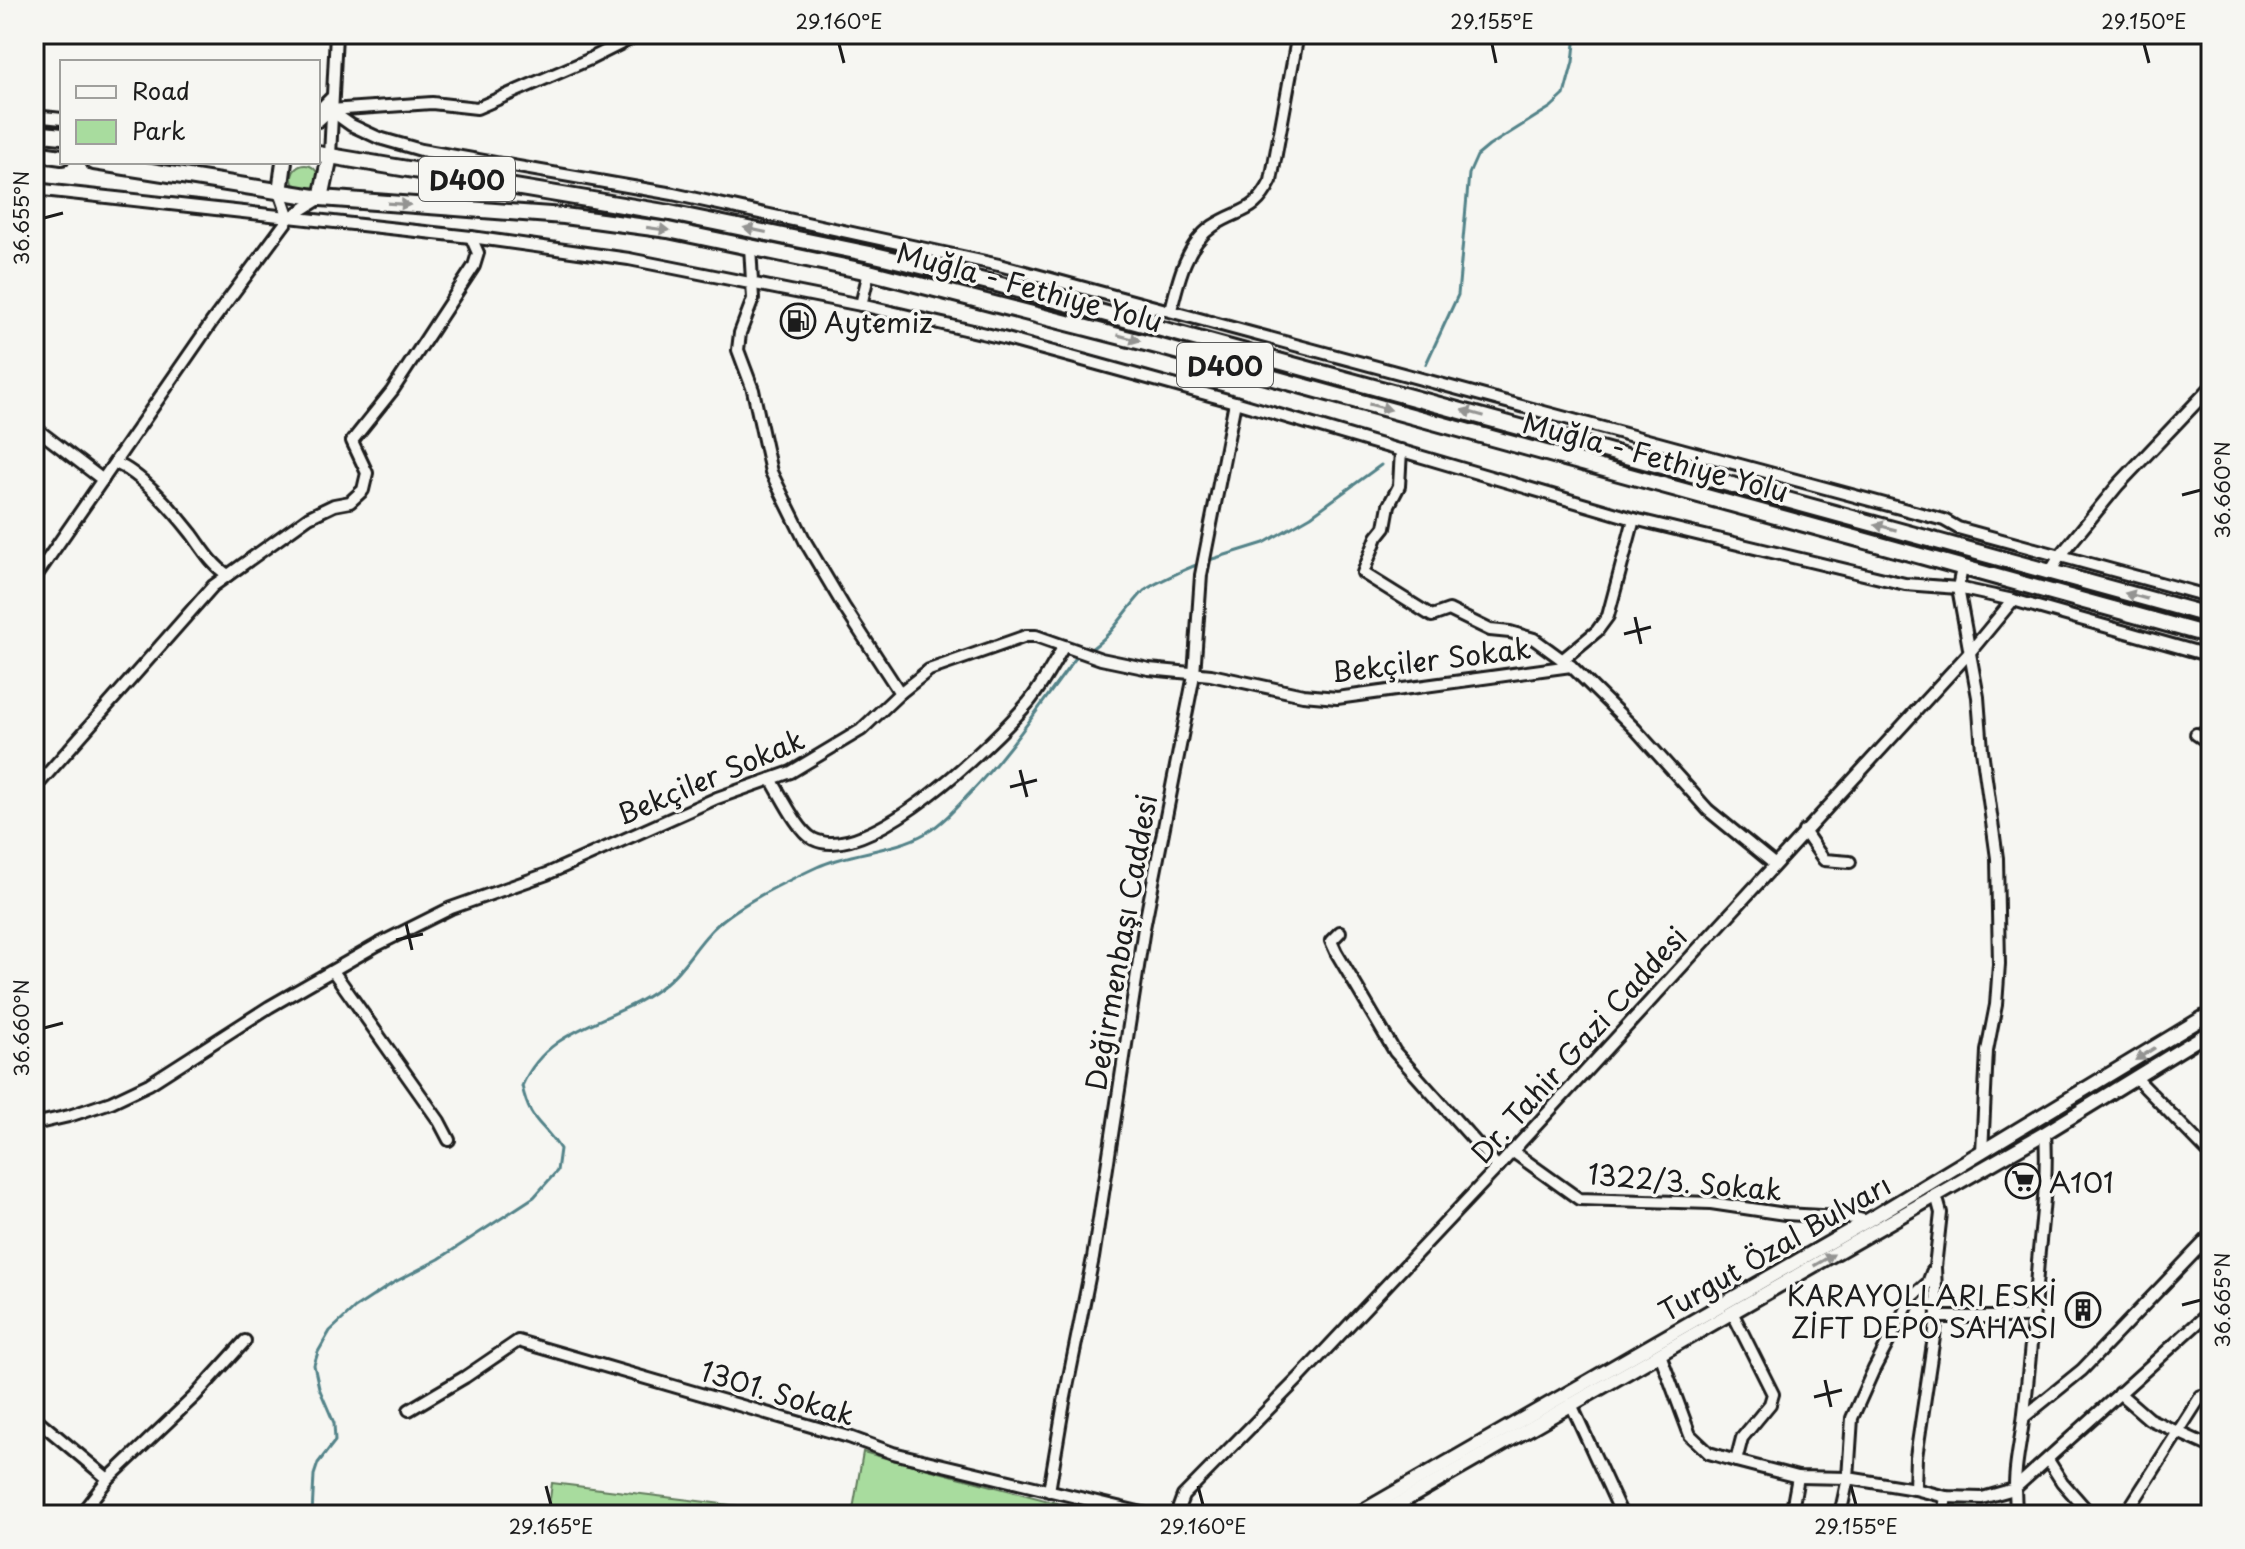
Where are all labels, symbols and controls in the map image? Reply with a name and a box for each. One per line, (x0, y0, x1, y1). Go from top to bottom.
text: 29.160°E (795, 6, 883, 36)
text: 29.155°E (1450, 6, 1534, 36)
text: 29.150°E (2101, 6, 2187, 36)
legend (60, 60, 320, 164)
text: Road (132, 72, 190, 108)
text: Park (132, 112, 186, 148)
road number: D400 (419, 157, 515, 201)
text: 36.655°N (6, 171, 36, 265)
one-way arrow (387, 197, 412, 210)
one-way arrow (646, 223, 671, 236)
one-way arrow (742, 223, 767, 235)
street label: Muğla - Fethiye Yolu (892, 230, 1168, 342)
place label: Aytemiz (824, 300, 933, 343)
fuel station icon: Aytemiz (779, 302, 817, 340)
one-way arrow (1117, 333, 1142, 345)
road number: D400 (1177, 343, 1273, 387)
street label: Muğla - Fethiye Yolu (1518, 400, 1794, 512)
one-way arrow (1368, 401, 1392, 414)
one-way arrow (1460, 406, 1485, 418)
text: 36.660°N (2207, 441, 2237, 539)
one-way arrow (1873, 520, 1897, 533)
one-way arrow (2123, 589, 2148, 601)
street label: Bekçiler Sokak (1329, 625, 1533, 693)
street label: Bekçiler Sokak (609, 717, 811, 835)
street label: Değirmenbaşı Caddesi (1073, 790, 1167, 1094)
street label: Dr. Tahir Gazi Caddesi (1460, 916, 1696, 1172)
text: 36.660°N (6, 979, 36, 1077)
one-way arrow (2133, 1046, 2156, 1061)
street label: 1322/3. Sokak (1586, 1151, 1784, 1211)
place label: A101 (2049, 1160, 2114, 1203)
supermarket icon: A101 (2004, 1162, 2042, 1200)
street label: Turgut Özal Bulvarı (1650, 1163, 1898, 1331)
text: 36.665°N (2207, 1252, 2237, 1348)
one-way arrow (1813, 1253, 1835, 1267)
place label: KARAYOLLARI ESKİ ZİFT DEPO SAHASI (1787, 1273, 2057, 1348)
building icon: KARAYOLLARI ESKİ ZİFT DEPO SAHASI (2064, 1291, 2102, 1329)
street label: 1301. Sokak (696, 1348, 860, 1436)
text: 29.165°E (509, 1511, 593, 1541)
text: 29.160°E (1159, 1511, 1247, 1541)
text: 29.155°E (1814, 1511, 1898, 1541)

